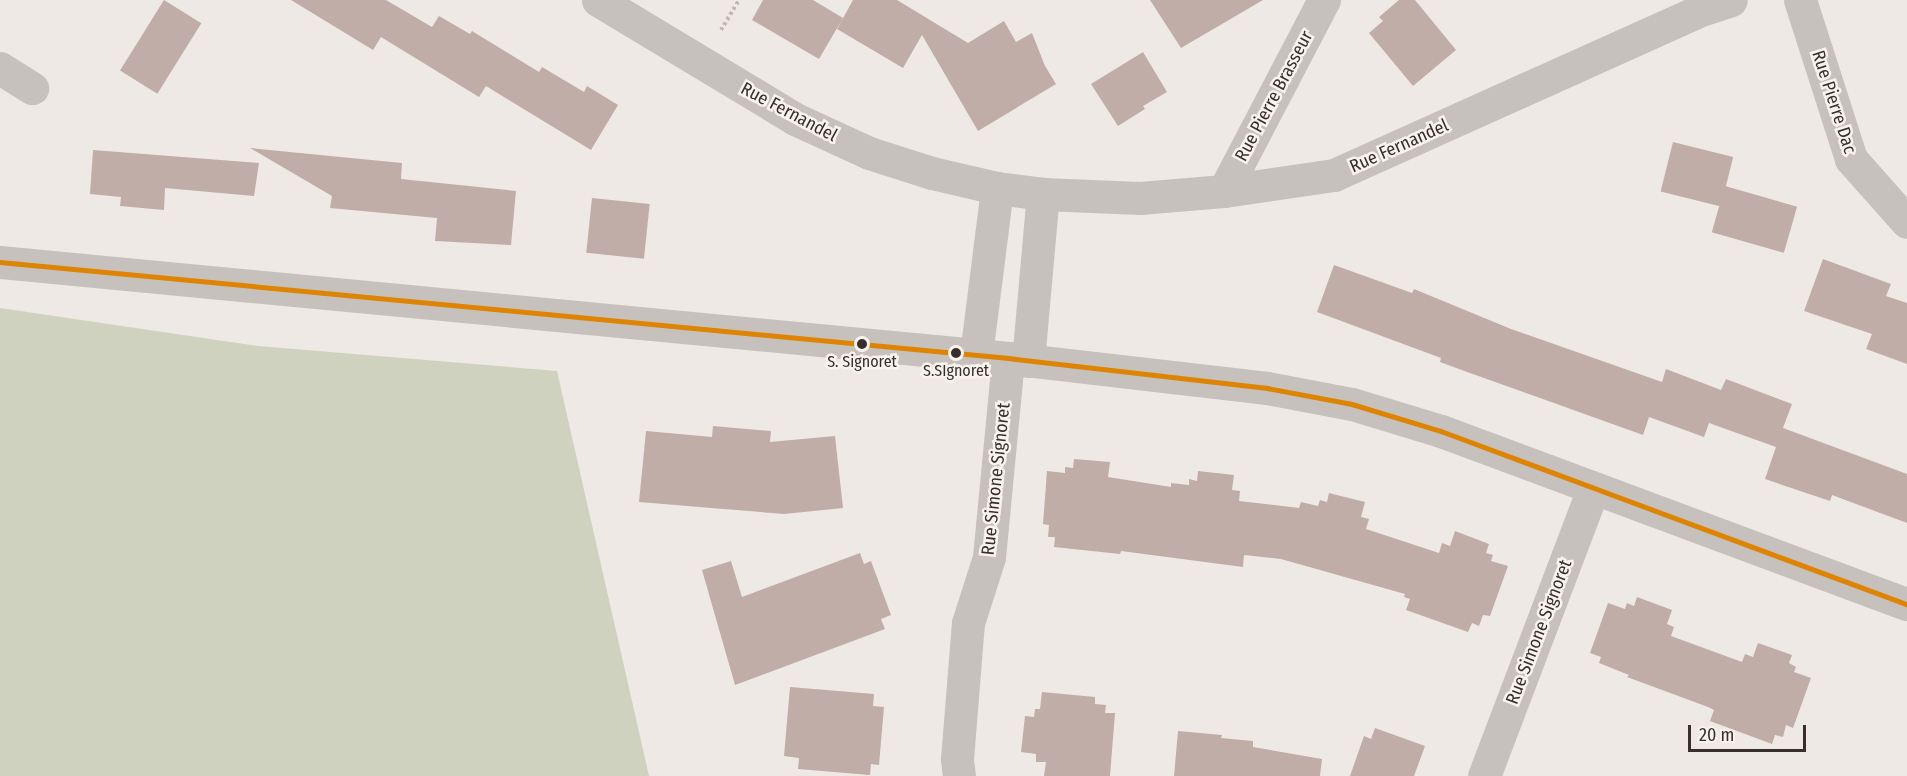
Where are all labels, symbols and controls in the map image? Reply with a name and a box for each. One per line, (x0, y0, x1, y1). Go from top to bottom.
street label: Rue Pierre Brasseur (1231, 27, 1317, 165)
street label: Rue Pierre Dac (1807, 48, 1861, 156)
street label: Rue Fernandel (737, 78, 841, 146)
street label: Rue Fernandel (1346, 115, 1452, 177)
marker: S. Signoret (856, 338, 868, 350)
marker: S.SIgnoret (950, 347, 962, 359)
place label: S. Signoret (827, 352, 897, 372)
place label: S.SIgnoret (923, 361, 989, 381)
street label: Rue Simone Signoret (977, 402, 1015, 556)
street label: Rue Simone Signoret (1501, 557, 1577, 707)
scale bar (1691, 713, 1810, 751)
text: 20 m (1699, 724, 1734, 746)

